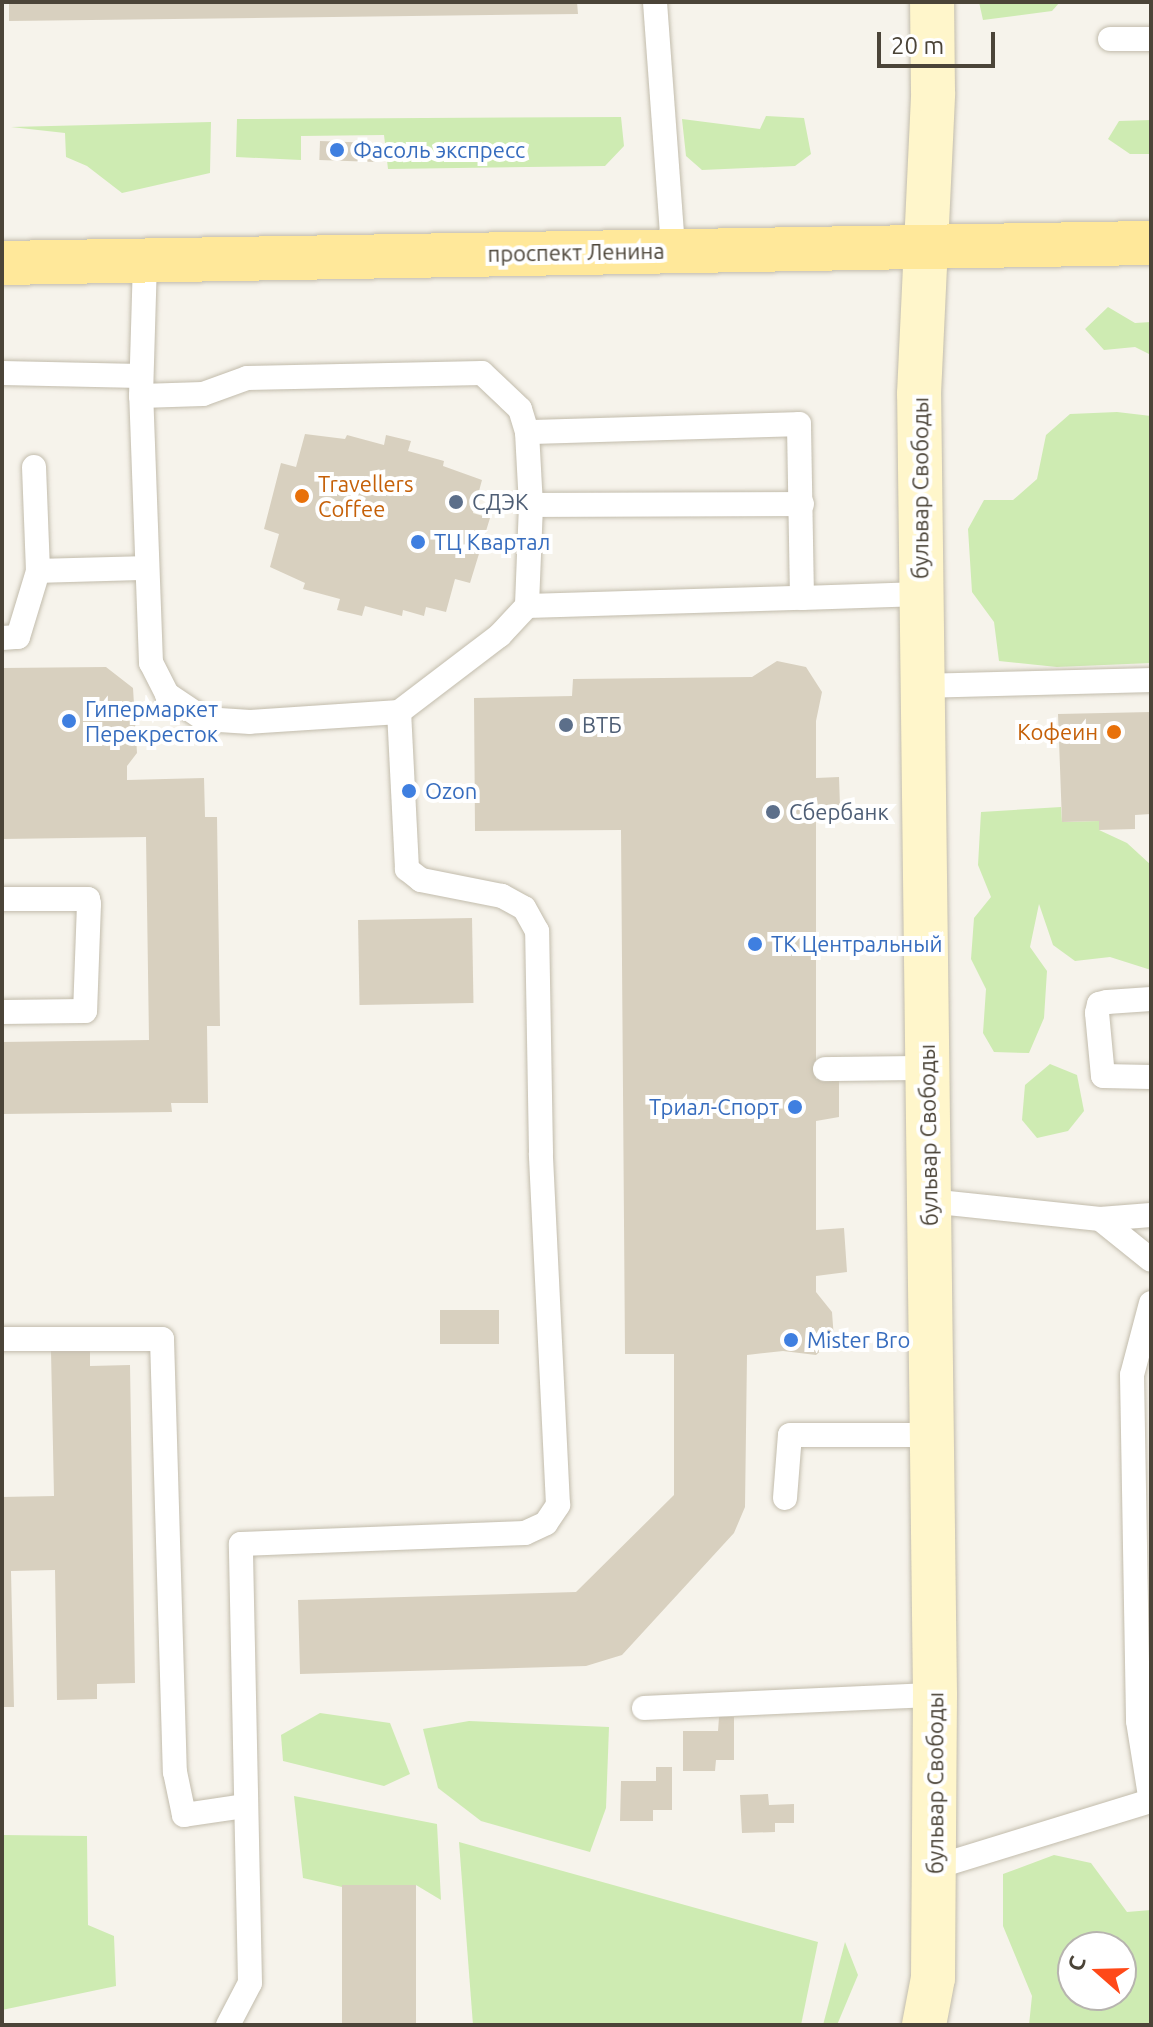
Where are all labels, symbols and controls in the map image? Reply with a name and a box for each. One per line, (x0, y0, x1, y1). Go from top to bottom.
scale bar (881, 16, 999, 66)
text: 20 m (891, 32, 944, 59)
place label: Фасоль экспресс (353, 137, 525, 163)
marker: Фасоль экспресс (328, 141, 346, 159)
street label: проспект Ленина (487, 237, 665, 267)
street label: бульвар Свободы (907, 397, 933, 579)
place label: Travellers Coffee (318, 470, 413, 522)
marker: Travellers Coffee (293, 487, 311, 505)
place label: СДЭК (472, 489, 528, 515)
marker: СДЭК (447, 493, 465, 511)
place label: ТЦ Квартал (434, 529, 550, 555)
marker: ТЦ Квартал (409, 533, 427, 551)
place label: Гипермаркет Перекресток (85, 695, 218, 746)
marker: Гипермаркет Перекресток (60, 712, 78, 730)
place label: ВТБ (582, 712, 622, 738)
marker: ВТБ (557, 716, 575, 734)
place label: Кофеин (1017, 719, 1098, 745)
marker: Кофеин (1105, 723, 1123, 741)
place label: Ozon (425, 778, 477, 804)
marker: Ozon (400, 782, 418, 800)
place label: Сбербанк (789, 799, 889, 825)
marker: Сбербанк (764, 803, 782, 821)
place label: ТК Центральный (771, 931, 943, 957)
marker: ТК Центральный (746, 935, 764, 953)
street label: бульвар Свободы (913, 1044, 943, 1226)
place label: Триал-Спорт (649, 1094, 779, 1120)
marker: Триал-Спорт (786, 1098, 804, 1116)
place label: Mister Bro (807, 1327, 910, 1353)
marker: Mister Bro (782, 1331, 800, 1349)
street label: бульвар Свободы (922, 1692, 948, 1874)
north arrow (1057, 1931, 1137, 2011)
text: С (1062, 1952, 1090, 1974)

